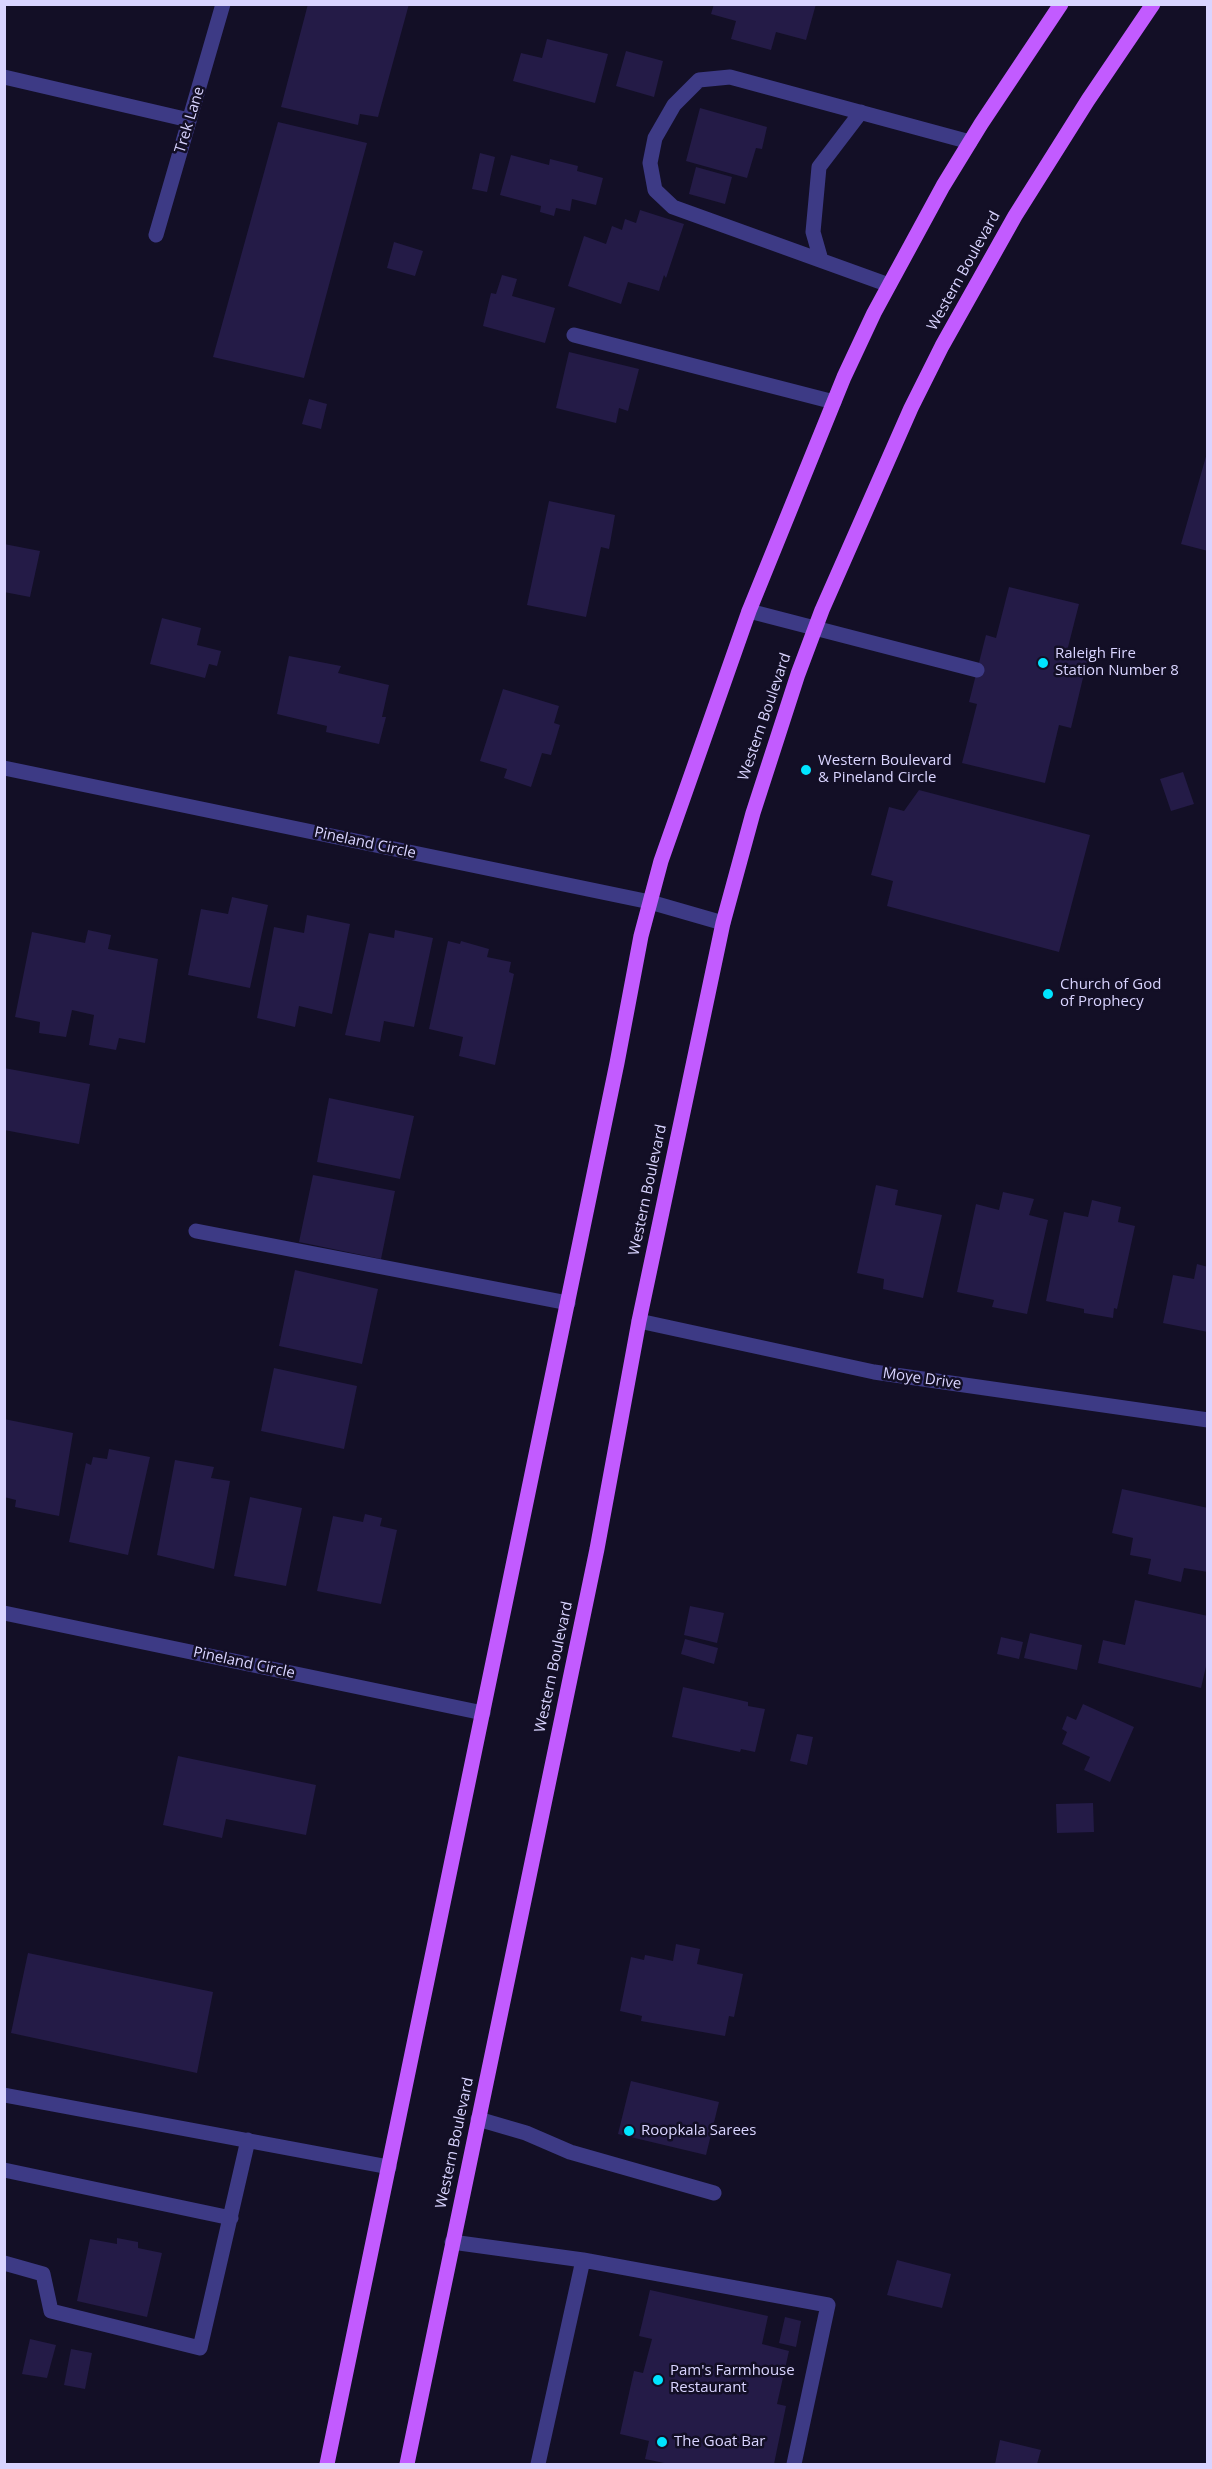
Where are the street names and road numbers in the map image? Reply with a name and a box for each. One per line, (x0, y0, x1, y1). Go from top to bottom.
street label: Trek Lane (171, 85, 209, 155)
street label: Western Boulevard (924, 208, 1004, 334)
street label: Western Boulevard (735, 651, 795, 783)
street label: Pineland Circle (312, 823, 418, 863)
street label: Western Boulevard (625, 1123, 671, 1257)
street label: Moye Drive (882, 1365, 962, 1393)
street label: Western Boulevard (531, 1600, 577, 1734)
street label: Pineland Circle (191, 1643, 297, 1683)
street label: Western Boulevard (432, 2076, 478, 2210)

